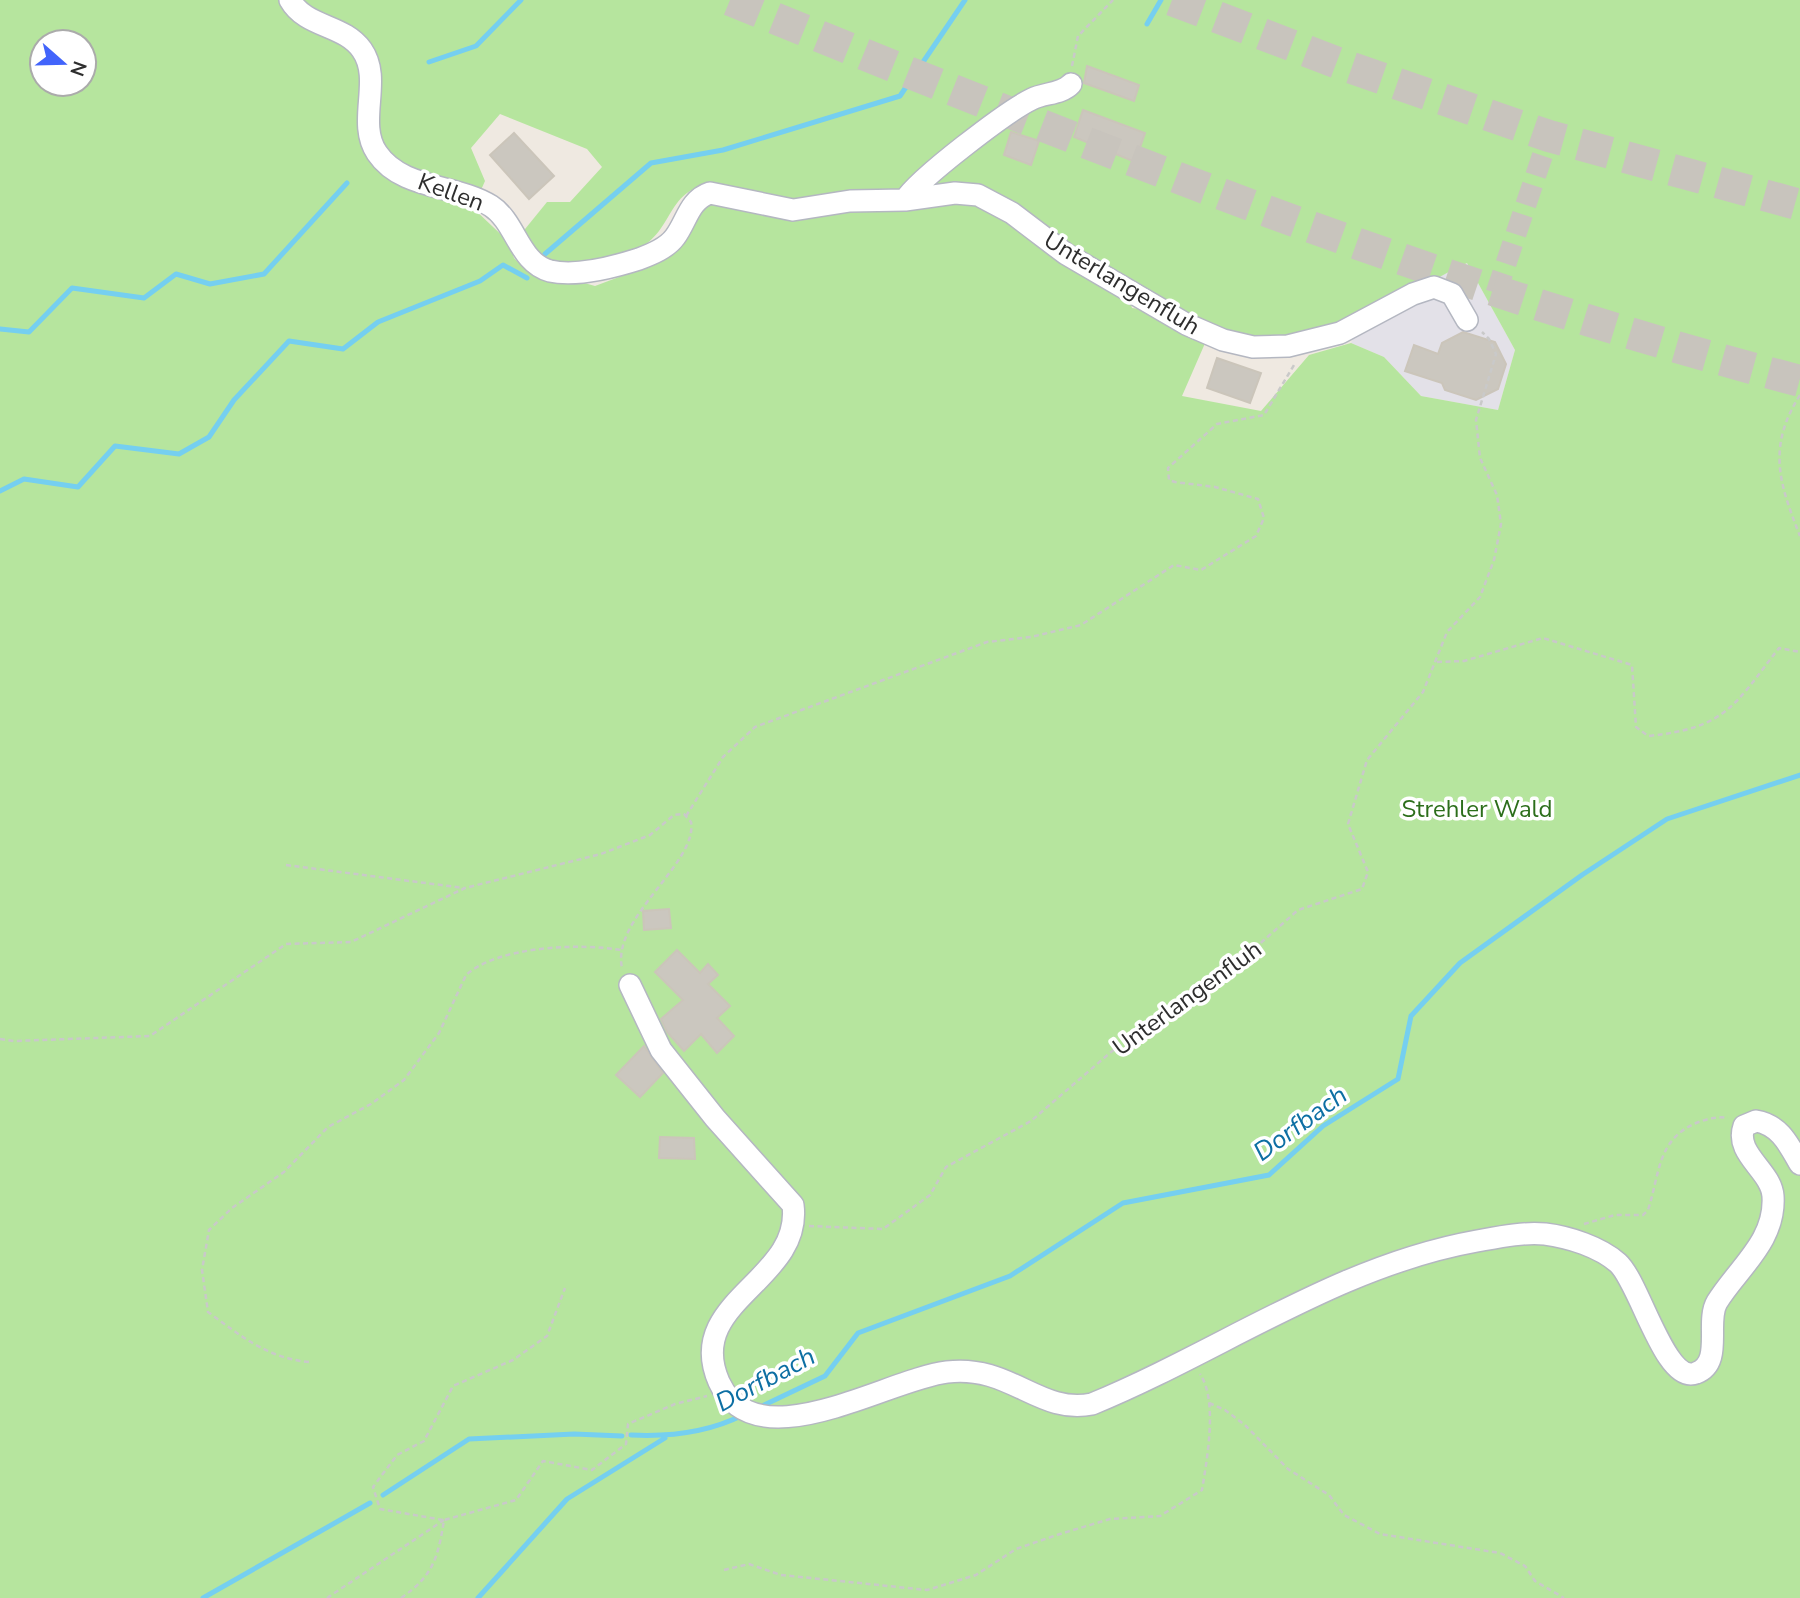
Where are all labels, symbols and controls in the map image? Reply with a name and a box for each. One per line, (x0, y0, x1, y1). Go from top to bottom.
north arrow (28, 28, 98, 98)
text: N (63, 57, 93, 80)
street label: Kellen (414, 165, 488, 219)
street label: Unterlangenfluh (1038, 224, 1206, 342)
park label: Strehler Wald (1401, 793, 1553, 825)
street label: Unterlangenfluh (1106, 933, 1268, 1063)
water label: Dorfbach (1246, 1077, 1354, 1169)
water label: Dorfbach (709, 1339, 821, 1420)

